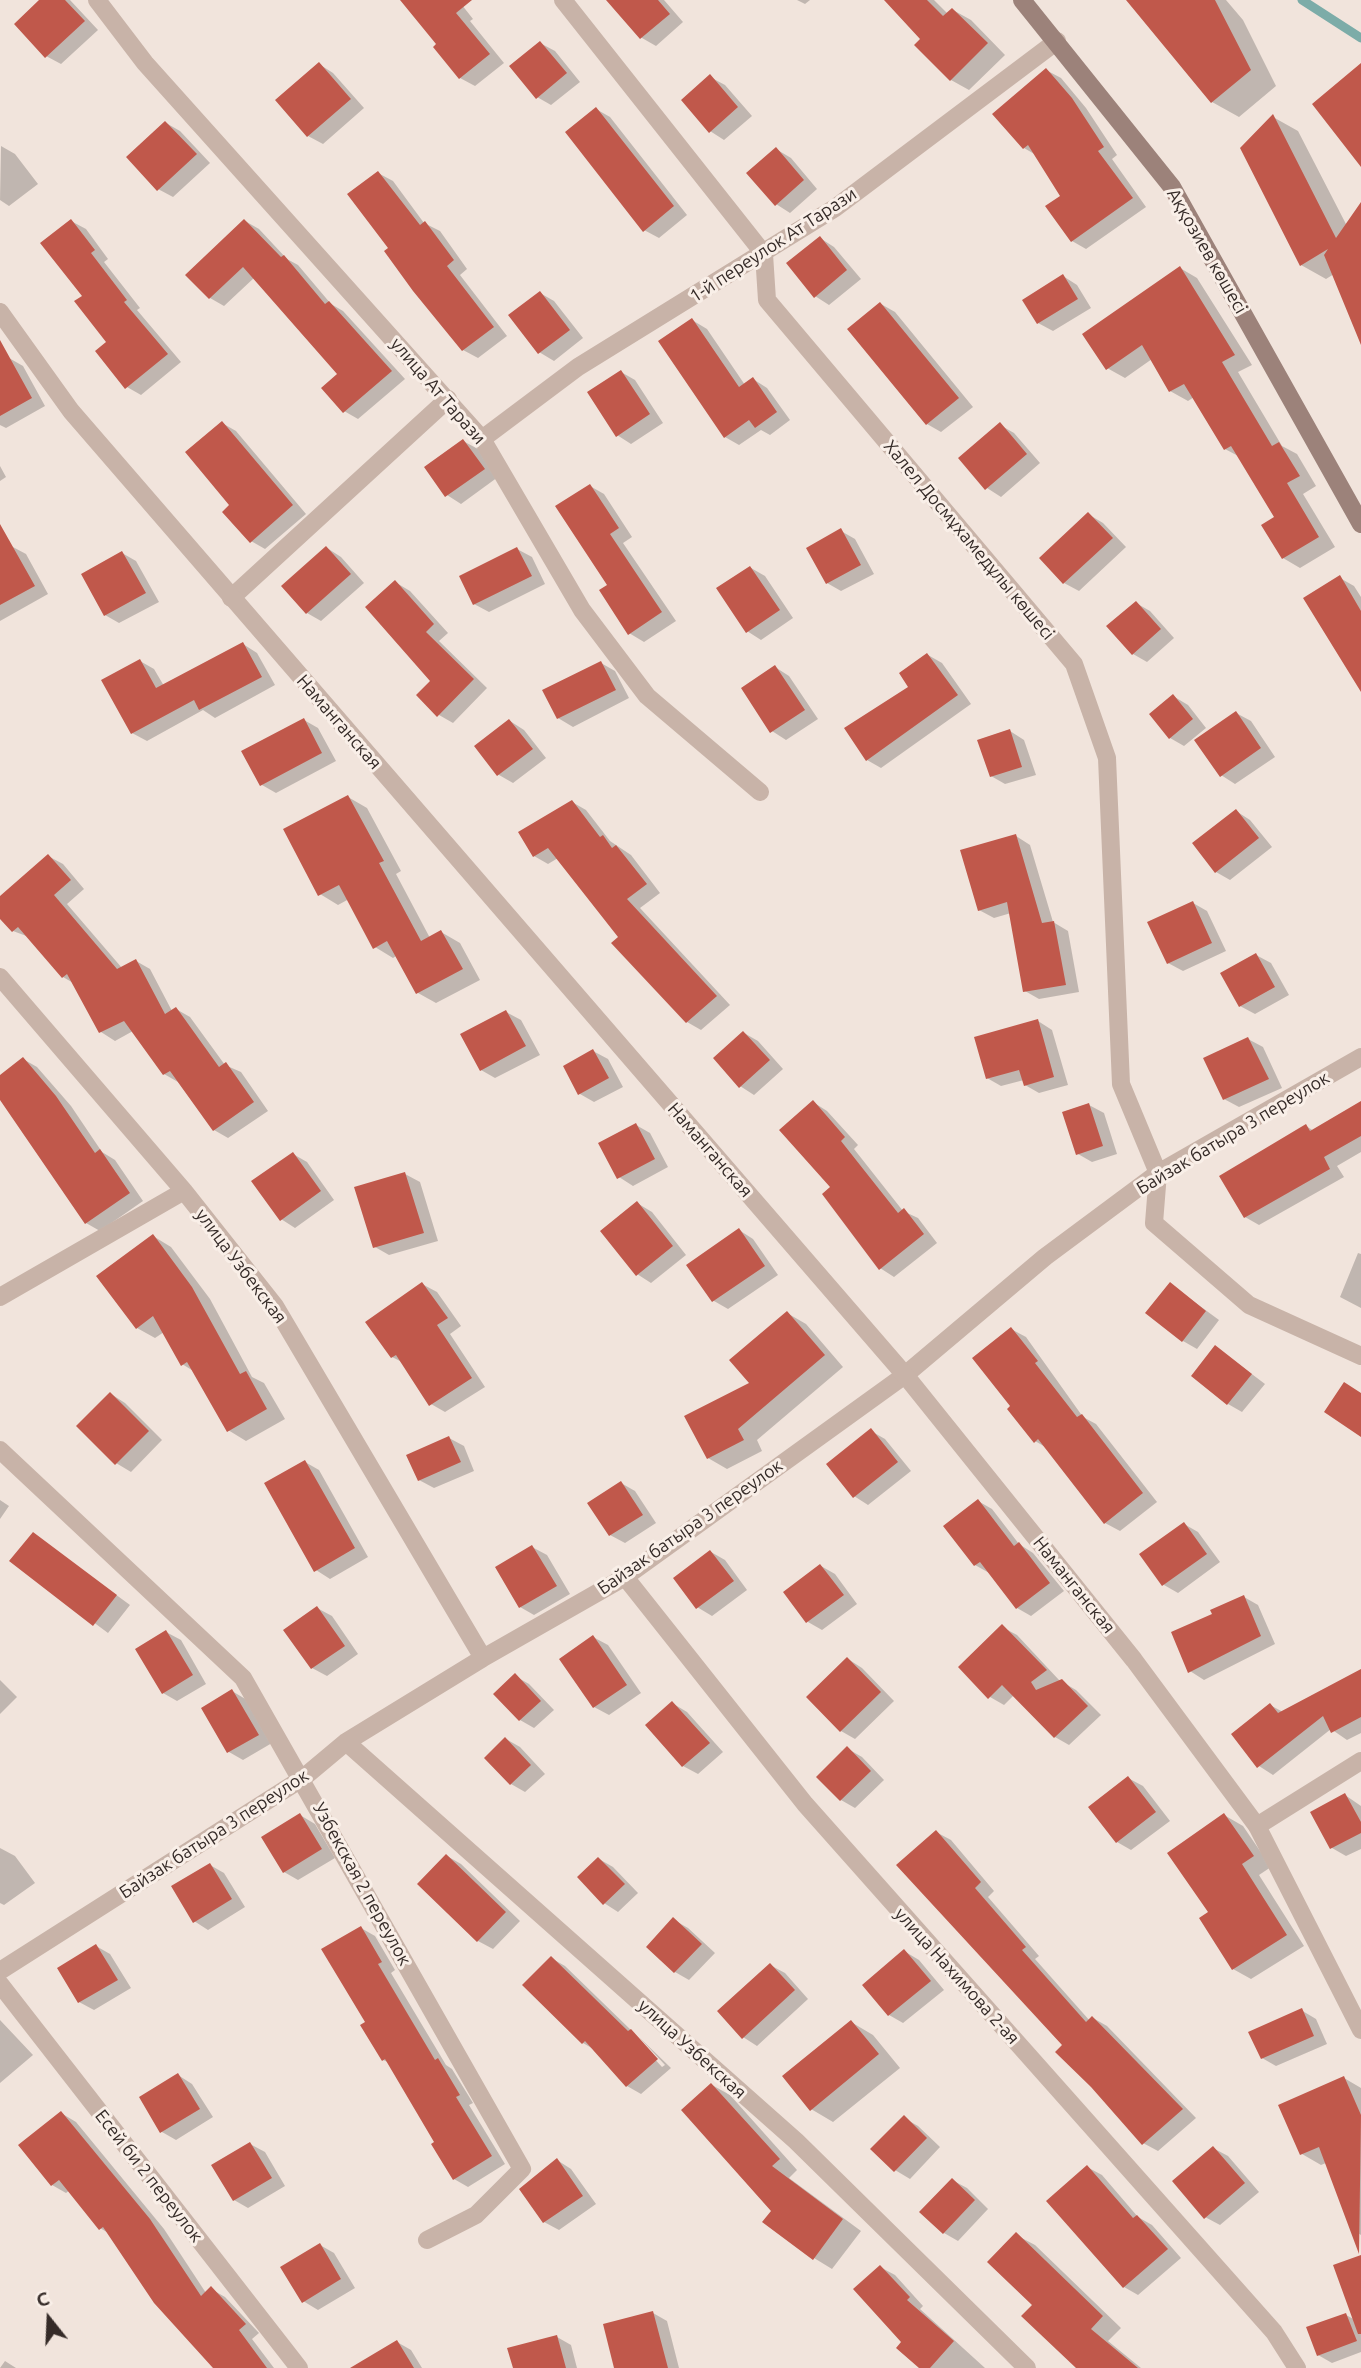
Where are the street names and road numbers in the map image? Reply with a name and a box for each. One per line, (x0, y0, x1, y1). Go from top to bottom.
street label: 1-й переулок Ат Тарази (685, 183, 861, 307)
street label: Аққозиев көшесі (1162, 185, 1252, 317)
street label: улица Ат Тарази (386, 333, 490, 449)
street label: Халел Досмұхамедұлы көшесі (879, 436, 1059, 644)
street label: Наманганская (292, 670, 386, 774)
street label: Байзак батыра 3 переулок (1133, 1067, 1333, 1199)
street label: Наманганская (663, 1098, 757, 1202)
street label: улица Узбекская (191, 1204, 291, 1328)
street label: Байзак батыра 3 переулок (593, 1455, 787, 1599)
street label: Наманганская (1028, 1532, 1120, 1638)
street label: Байзак батыра 3 переулок (115, 1765, 313, 1903)
street label: Узбекская 2 переулок (308, 1799, 416, 1969)
street label: улица Нахимова 2-ая (890, 1903, 1024, 2049)
street label: улица Узбекская (633, 1995, 751, 2103)
street label: Есей би 2 переулок (91, 2105, 207, 2247)

